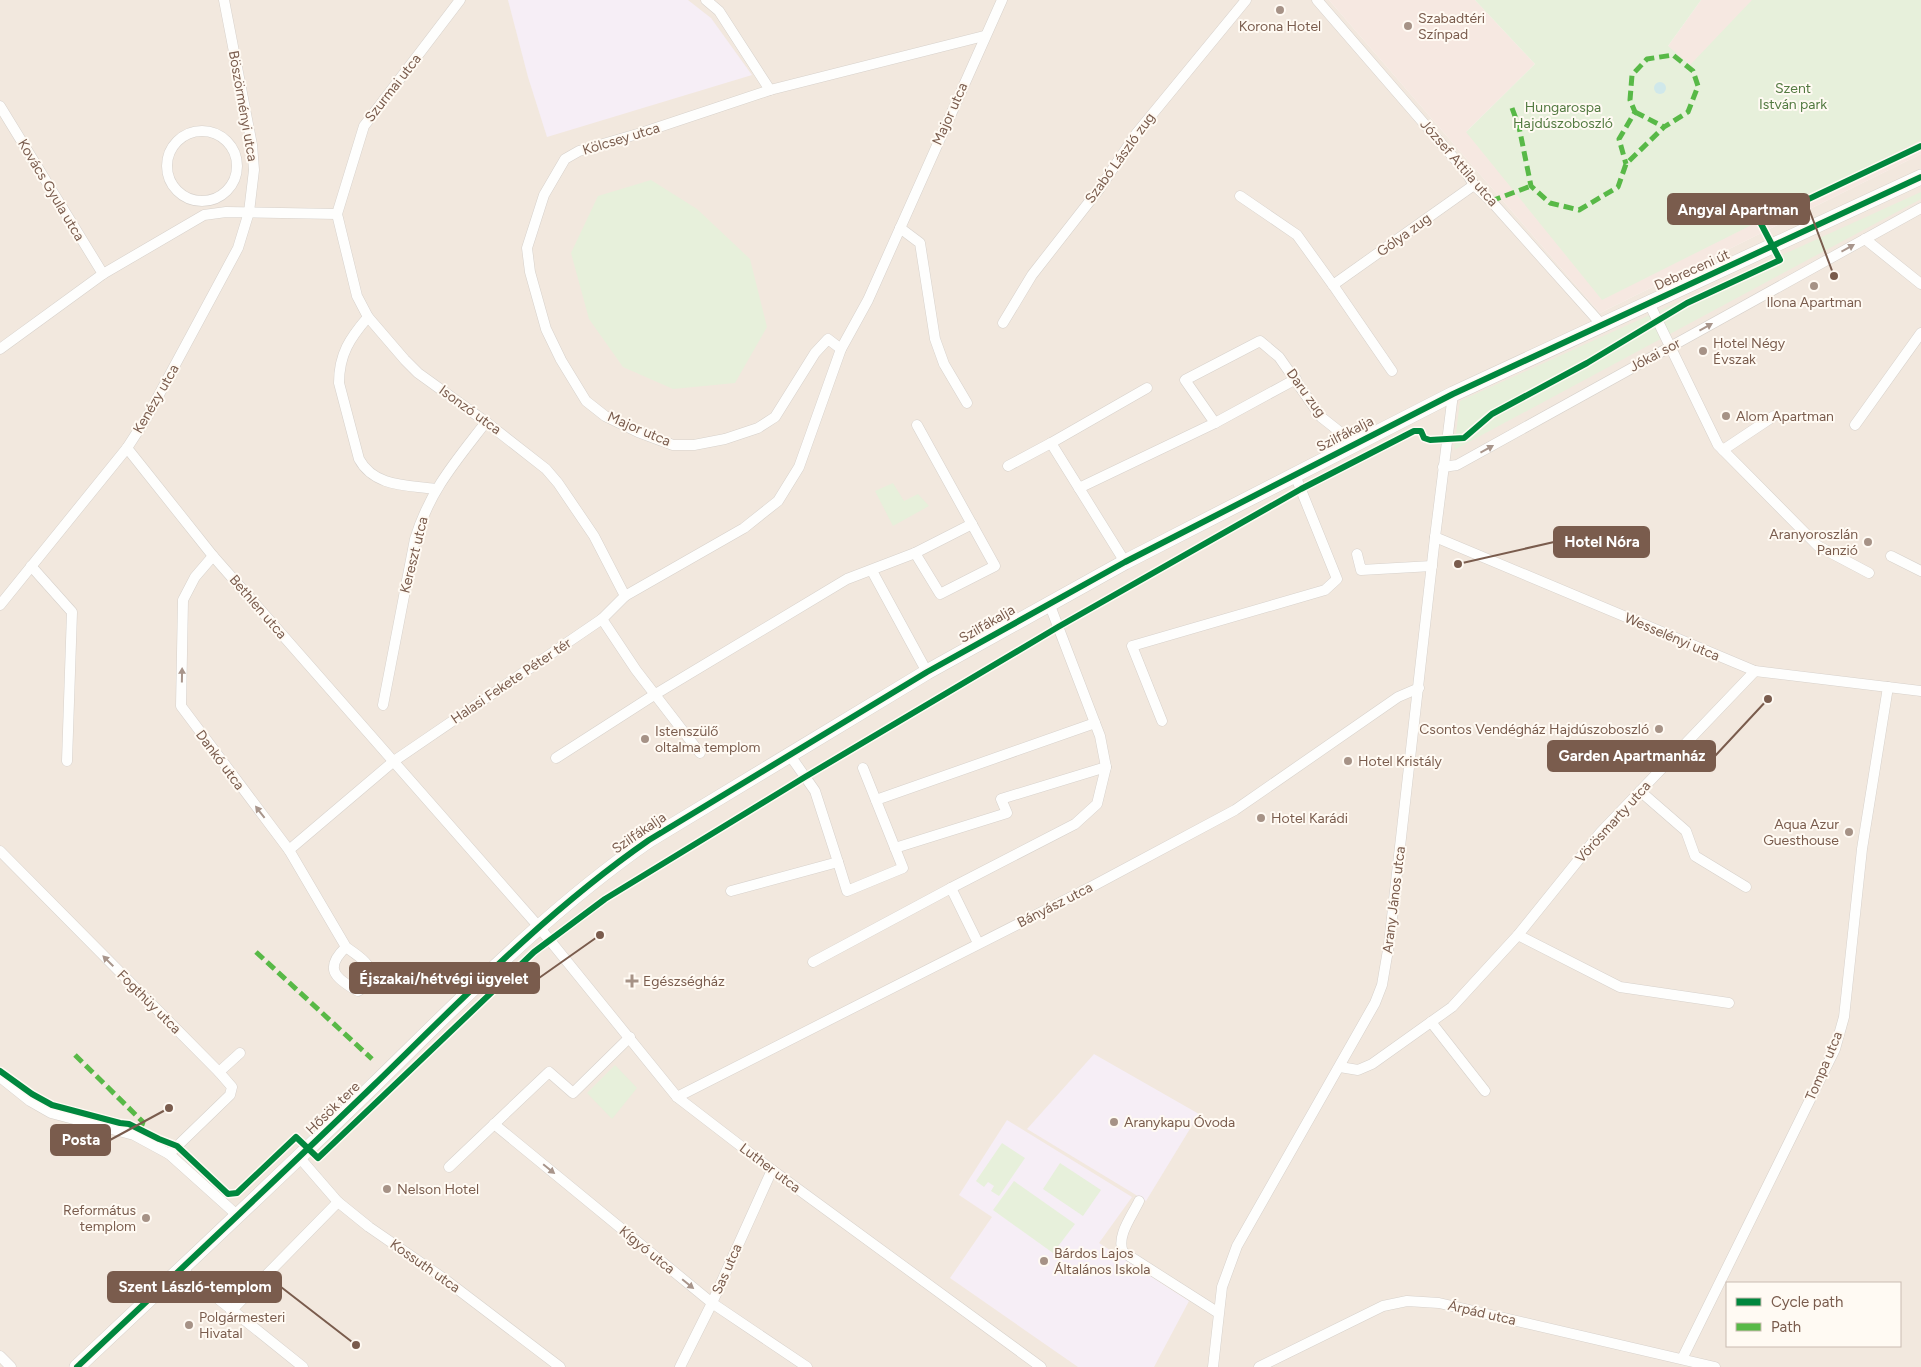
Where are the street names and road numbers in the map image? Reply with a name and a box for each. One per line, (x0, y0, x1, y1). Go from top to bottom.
street label: Böszörményi utca (225, 49, 261, 163)
street label: Szurmai utca (361, 51, 425, 125)
street label: Major utca (929, 80, 971, 148)
street label: Szabó László zug (1081, 109, 1159, 207)
street label: József Attila utca (1417, 116, 1501, 210)
street label: Kölcsey utca (580, 119, 662, 159)
street label: Kovács Gyula utca (14, 136, 88, 244)
street label: Gólya zug (1374, 210, 1434, 260)
street label: Debreceni út (1652, 246, 1732, 294)
street label: Jókai sor (1627, 334, 1684, 375)
street label: Kenézy utca (129, 361, 183, 437)
street label: Daru zug (1283, 365, 1329, 421)
street label: Isonzó utca (436, 382, 504, 438)
street label: Major utca (605, 408, 673, 450)
street label: Szilfákalja (1314, 412, 1376, 456)
street label: Kereszt utca (396, 515, 432, 595)
street label: Bethlen utca (226, 572, 290, 642)
street label: Szilfákalja (956, 601, 1018, 647)
street label: Wesselényi utca (1622, 609, 1722, 665)
street label: Halasi Fekete Péter tér (448, 634, 575, 728)
street label: Dankó utca (192, 727, 248, 793)
street label: Vörösmarty utca (1572, 778, 1654, 866)
street label: Szilfákalja (609, 809, 669, 857)
street label: Arany János utca (1379, 845, 1409, 955)
street label: Bányász utca (1014, 879, 1096, 931)
street label: Fogthüy utca (114, 967, 184, 1037)
street label: Tompa utca (1802, 1029, 1846, 1103)
street label: Hősök tere (302, 1078, 364, 1138)
street label: Luther utca (736, 1140, 804, 1196)
street label: Kígyó utca (616, 1222, 678, 1278)
street label: Kossuth utca (387, 1236, 463, 1296)
street label: Sas utca (708, 1241, 746, 1297)
street label: Árpád utca (1446, 1297, 1518, 1329)

